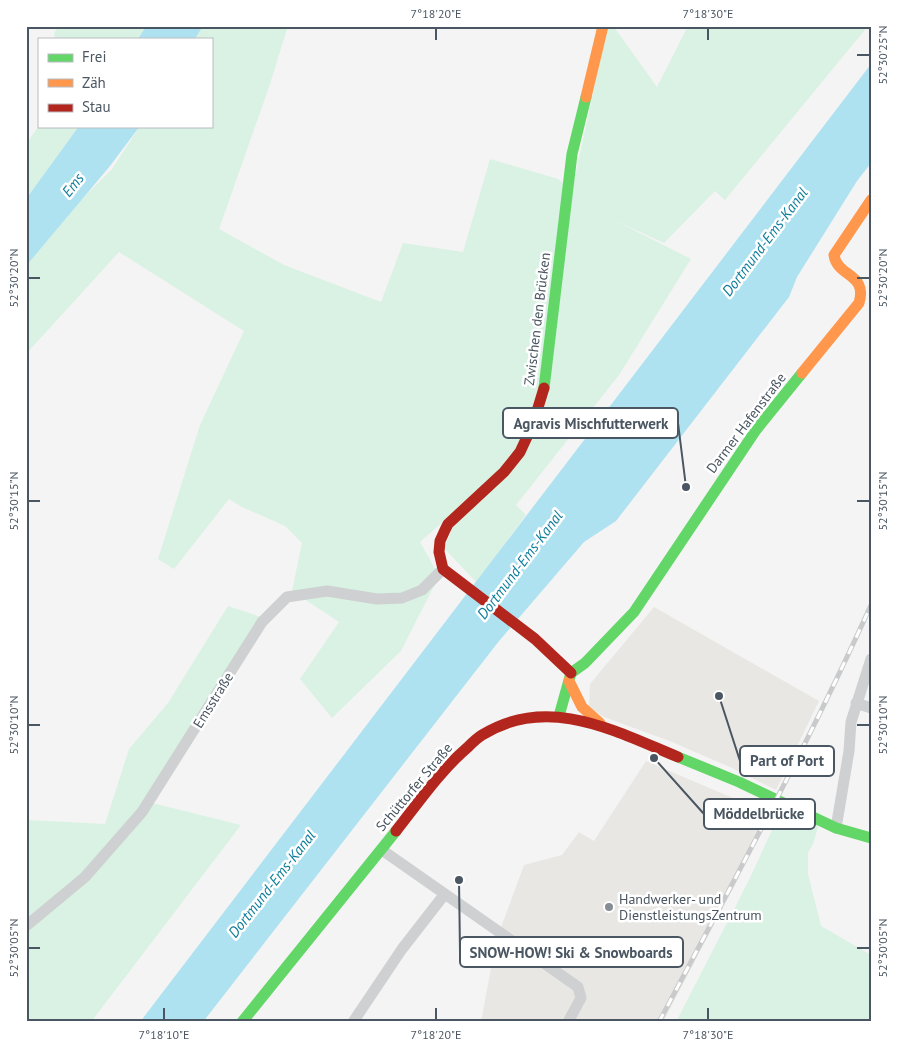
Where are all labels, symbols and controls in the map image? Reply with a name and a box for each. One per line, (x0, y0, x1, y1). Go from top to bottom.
text: 7°18'20"E (411, 6, 461, 21)
text: 7°18'30"E (683, 6, 733, 21)
text: 52°30'25"N (875, 25, 890, 85)
legend (38, 38, 212, 128)
text: Frei (82, 47, 107, 66)
text: Zäh (82, 73, 106, 92)
text: Stau (82, 97, 111, 116)
water label: Ems (57, 169, 88, 200)
water label: Dortmund-Ems-Kanal (718, 184, 812, 300)
text: 52°30'20"N (6, 248, 21, 308)
text: 52°30'20"N (875, 248, 890, 308)
street label: Zwischen den Brücken (520, 252, 554, 386)
street label: Darmer Hafenstraße (702, 369, 790, 477)
callout: Agravis Mischfutterwerk (503, 408, 678, 438)
text: Agravis Mischfutterwerk (514, 414, 669, 433)
text: 52°30'15"N (6, 471, 21, 531)
text: 52°30'15"N (875, 471, 890, 531)
water label: Dortmund-Ems-Kanal (473, 507, 567, 623)
street label: Emsstraße (189, 669, 237, 731)
text: 52°30'10"N (6, 695, 21, 755)
text: 52°30'10"N (875, 695, 890, 755)
street label: Schüttorfer Straße (372, 739, 456, 835)
callout: Part of Port (740, 746, 834, 776)
text: Part of Port (750, 751, 825, 770)
callout: Möddelbrücke (704, 799, 815, 829)
text: Möddelbrücke (714, 804, 805, 823)
water label: Dortmund-Ems-Kanal (224, 826, 319, 941)
place label: Handwerker- und DienstleistungsZentrum (619, 890, 762, 924)
marker: Handwerker- und DienstleistungsZentrum (603, 901, 615, 913)
text: 52°30'05"N (6, 918, 21, 978)
text: 52°30'05"N (875, 918, 890, 978)
callout: SNOW-HOW! Ski & Snowboards (460, 937, 683, 967)
text: SNOW-HOW! Ski & Snowboards (469, 943, 673, 962)
text: 7°18'10"E (139, 1027, 189, 1042)
text: 7°18'20"E (411, 1027, 461, 1042)
text: 7°18'30"E (683, 1027, 733, 1042)

